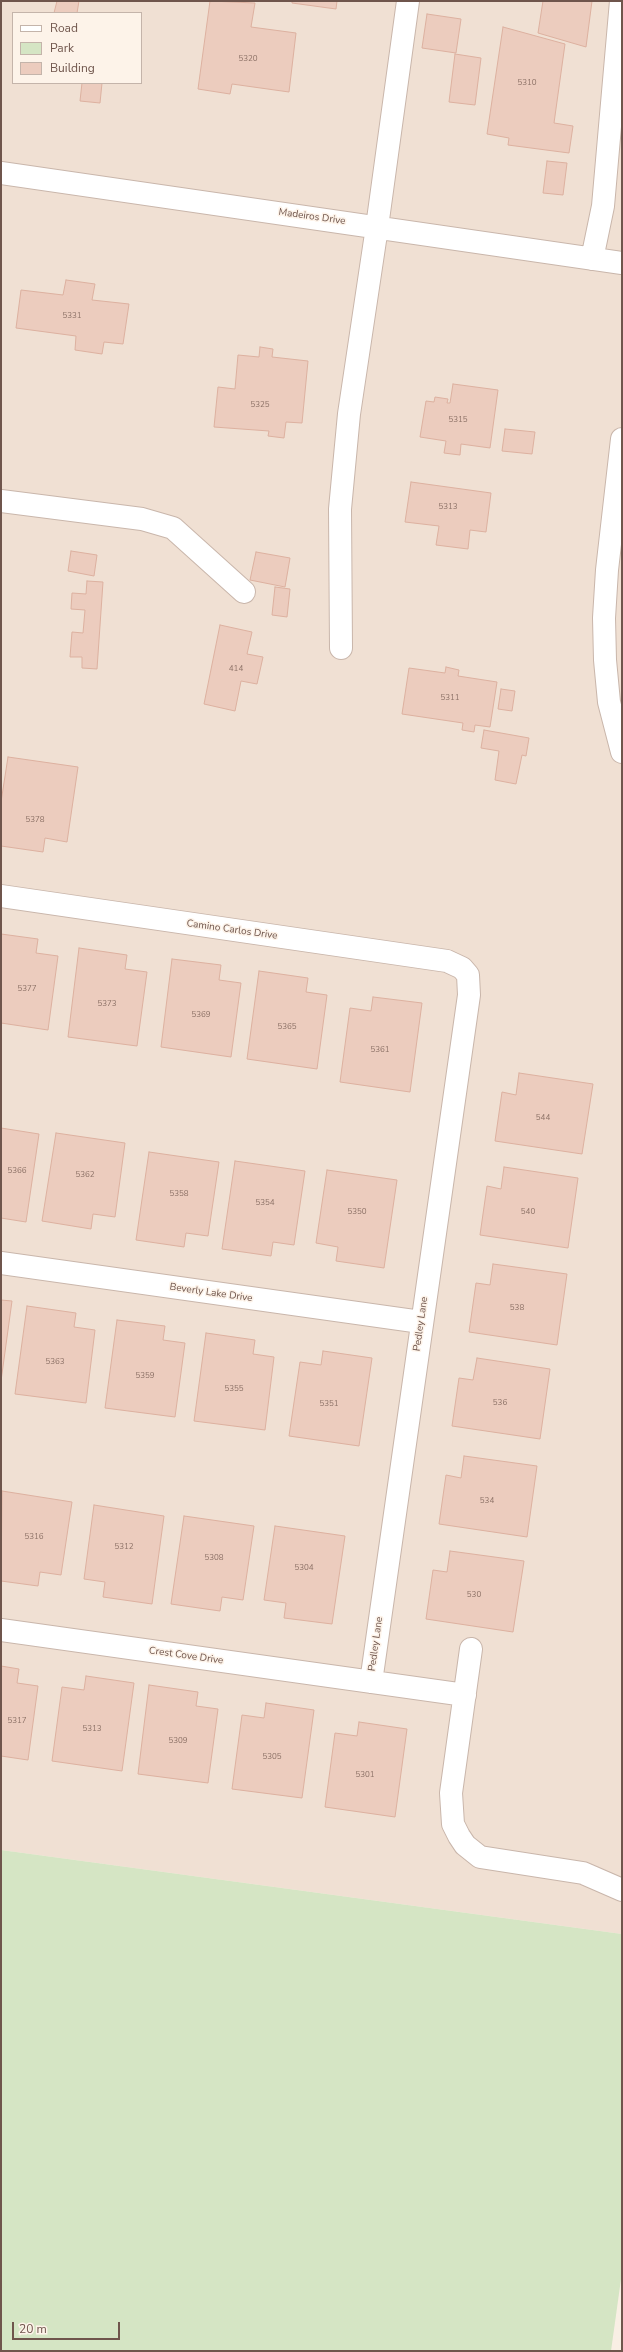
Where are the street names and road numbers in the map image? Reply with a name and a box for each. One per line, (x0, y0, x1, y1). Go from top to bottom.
street label: Madeiros Drive (278, 206, 346, 228)
street label: Camino Carlos Drive (186, 918, 278, 942)
street label: Beverly Lake Drive (169, 1281, 253, 1305)
street label: Pedley Lane (411, 1296, 431, 1352)
street label: Pedley Lane (366, 1616, 386, 1672)
street label: Crest Cove Drive (148, 1645, 224, 1667)

